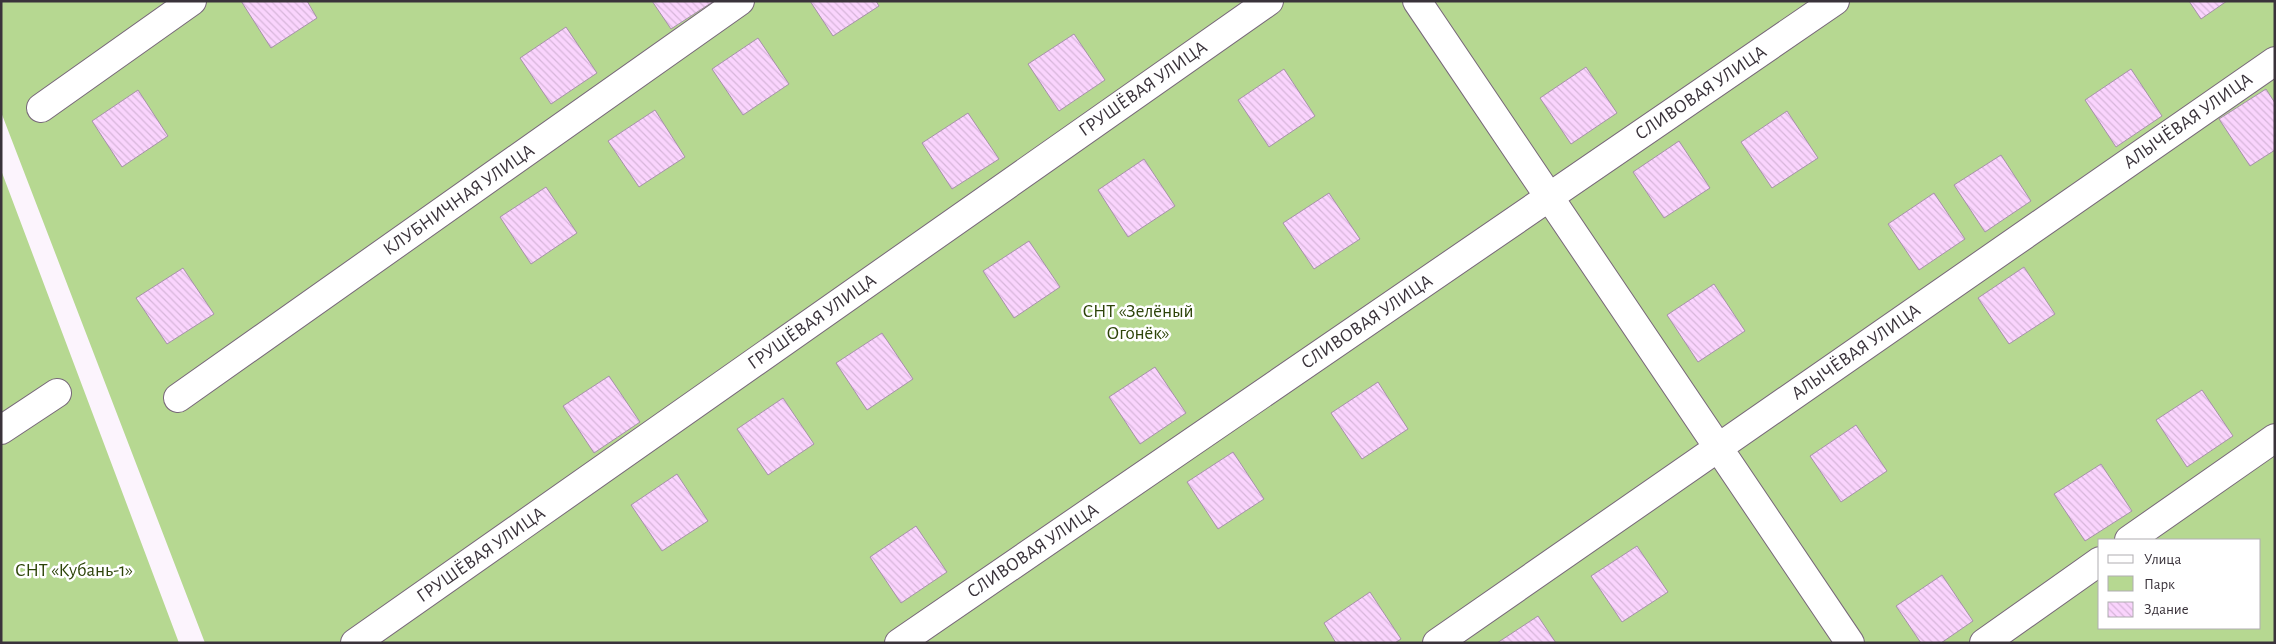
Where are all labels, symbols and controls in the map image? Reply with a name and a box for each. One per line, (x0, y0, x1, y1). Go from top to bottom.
street label: ГРУШЁВАЯ УЛИЦА (1075, 37, 1211, 140)
street label: СЛИВОВАЯ УЛИЦА (1632, 42, 1770, 144)
street label: АЛЫЧЁВАЯ УЛИЦА (2119, 69, 2256, 173)
street label: КЛУБНИЧНАЯ УЛИЦА (380, 141, 538, 259)
street label: ГРУШЁВАЯ УЛИЦА (744, 270, 880, 373)
street label: СЛИВОВАЯ УЛИЦА (1298, 271, 1436, 373)
street label: АЛЫЧЁВАЯ УЛИЦА (1787, 300, 1924, 404)
park label: СНТ «Зелёный Огонёк» (1082, 302, 1194, 343)
street label: СЛИВОВАЯ УЛИЦА (964, 500, 1102, 602)
street label: ГРУШЁВАЯ УЛИЦА (413, 503, 549, 606)
legend (2098, 539, 2261, 629)
text: Улица (2144, 552, 2181, 567)
park label: СНТ «Кубань-1» (15, 561, 133, 580)
text: Парк (2144, 577, 2175, 592)
text: Здание (2144, 602, 2189, 617)

